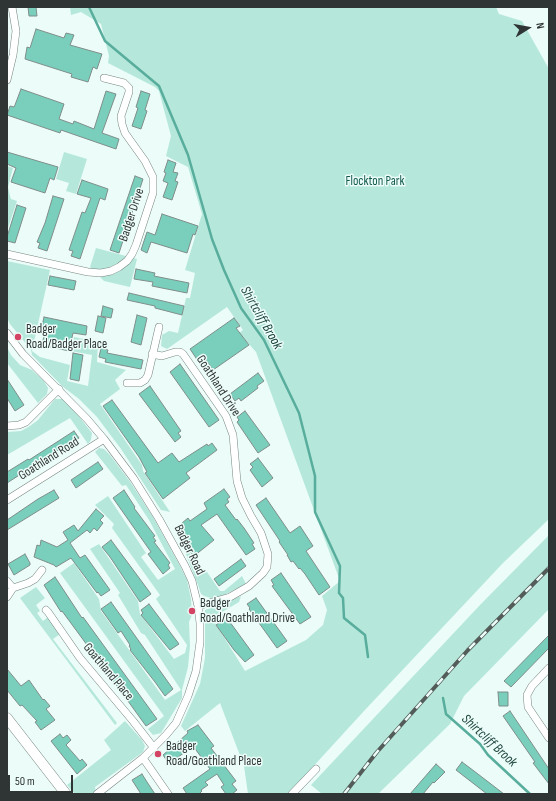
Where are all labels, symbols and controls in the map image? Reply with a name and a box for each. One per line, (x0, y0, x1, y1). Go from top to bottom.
north arrow (508, 8, 548, 48)
text: N (533, 21, 547, 30)
park label: Flockton Park (346, 174, 404, 190)
street label: Badger Drive (116, 186, 148, 244)
water label: Shirtcliff Brook (236, 284, 286, 352)
place label: Badger Road/Badger Place (26, 322, 107, 353)
marker: Badger Road/Badger Place (13, 332, 23, 342)
street label: Goathland Drive (193, 353, 243, 419)
street label: Goathland Road (16, 434, 82, 484)
street label: Badger Road (170, 522, 208, 578)
place label: Badger Road/Goathland Drive (200, 596, 295, 627)
marker: Badger Road/Goathland Drive (187, 606, 197, 616)
street label: Goathland Place (79, 640, 137, 704)
water label: Shirtcliff Brook (458, 711, 520, 771)
place label: Badger Road/Goathland Place (166, 739, 262, 770)
marker: Badger Road/Goathland Place (153, 749, 163, 759)
scale bar (10, 767, 75, 793)
text: 50 m (15, 774, 35, 789)

